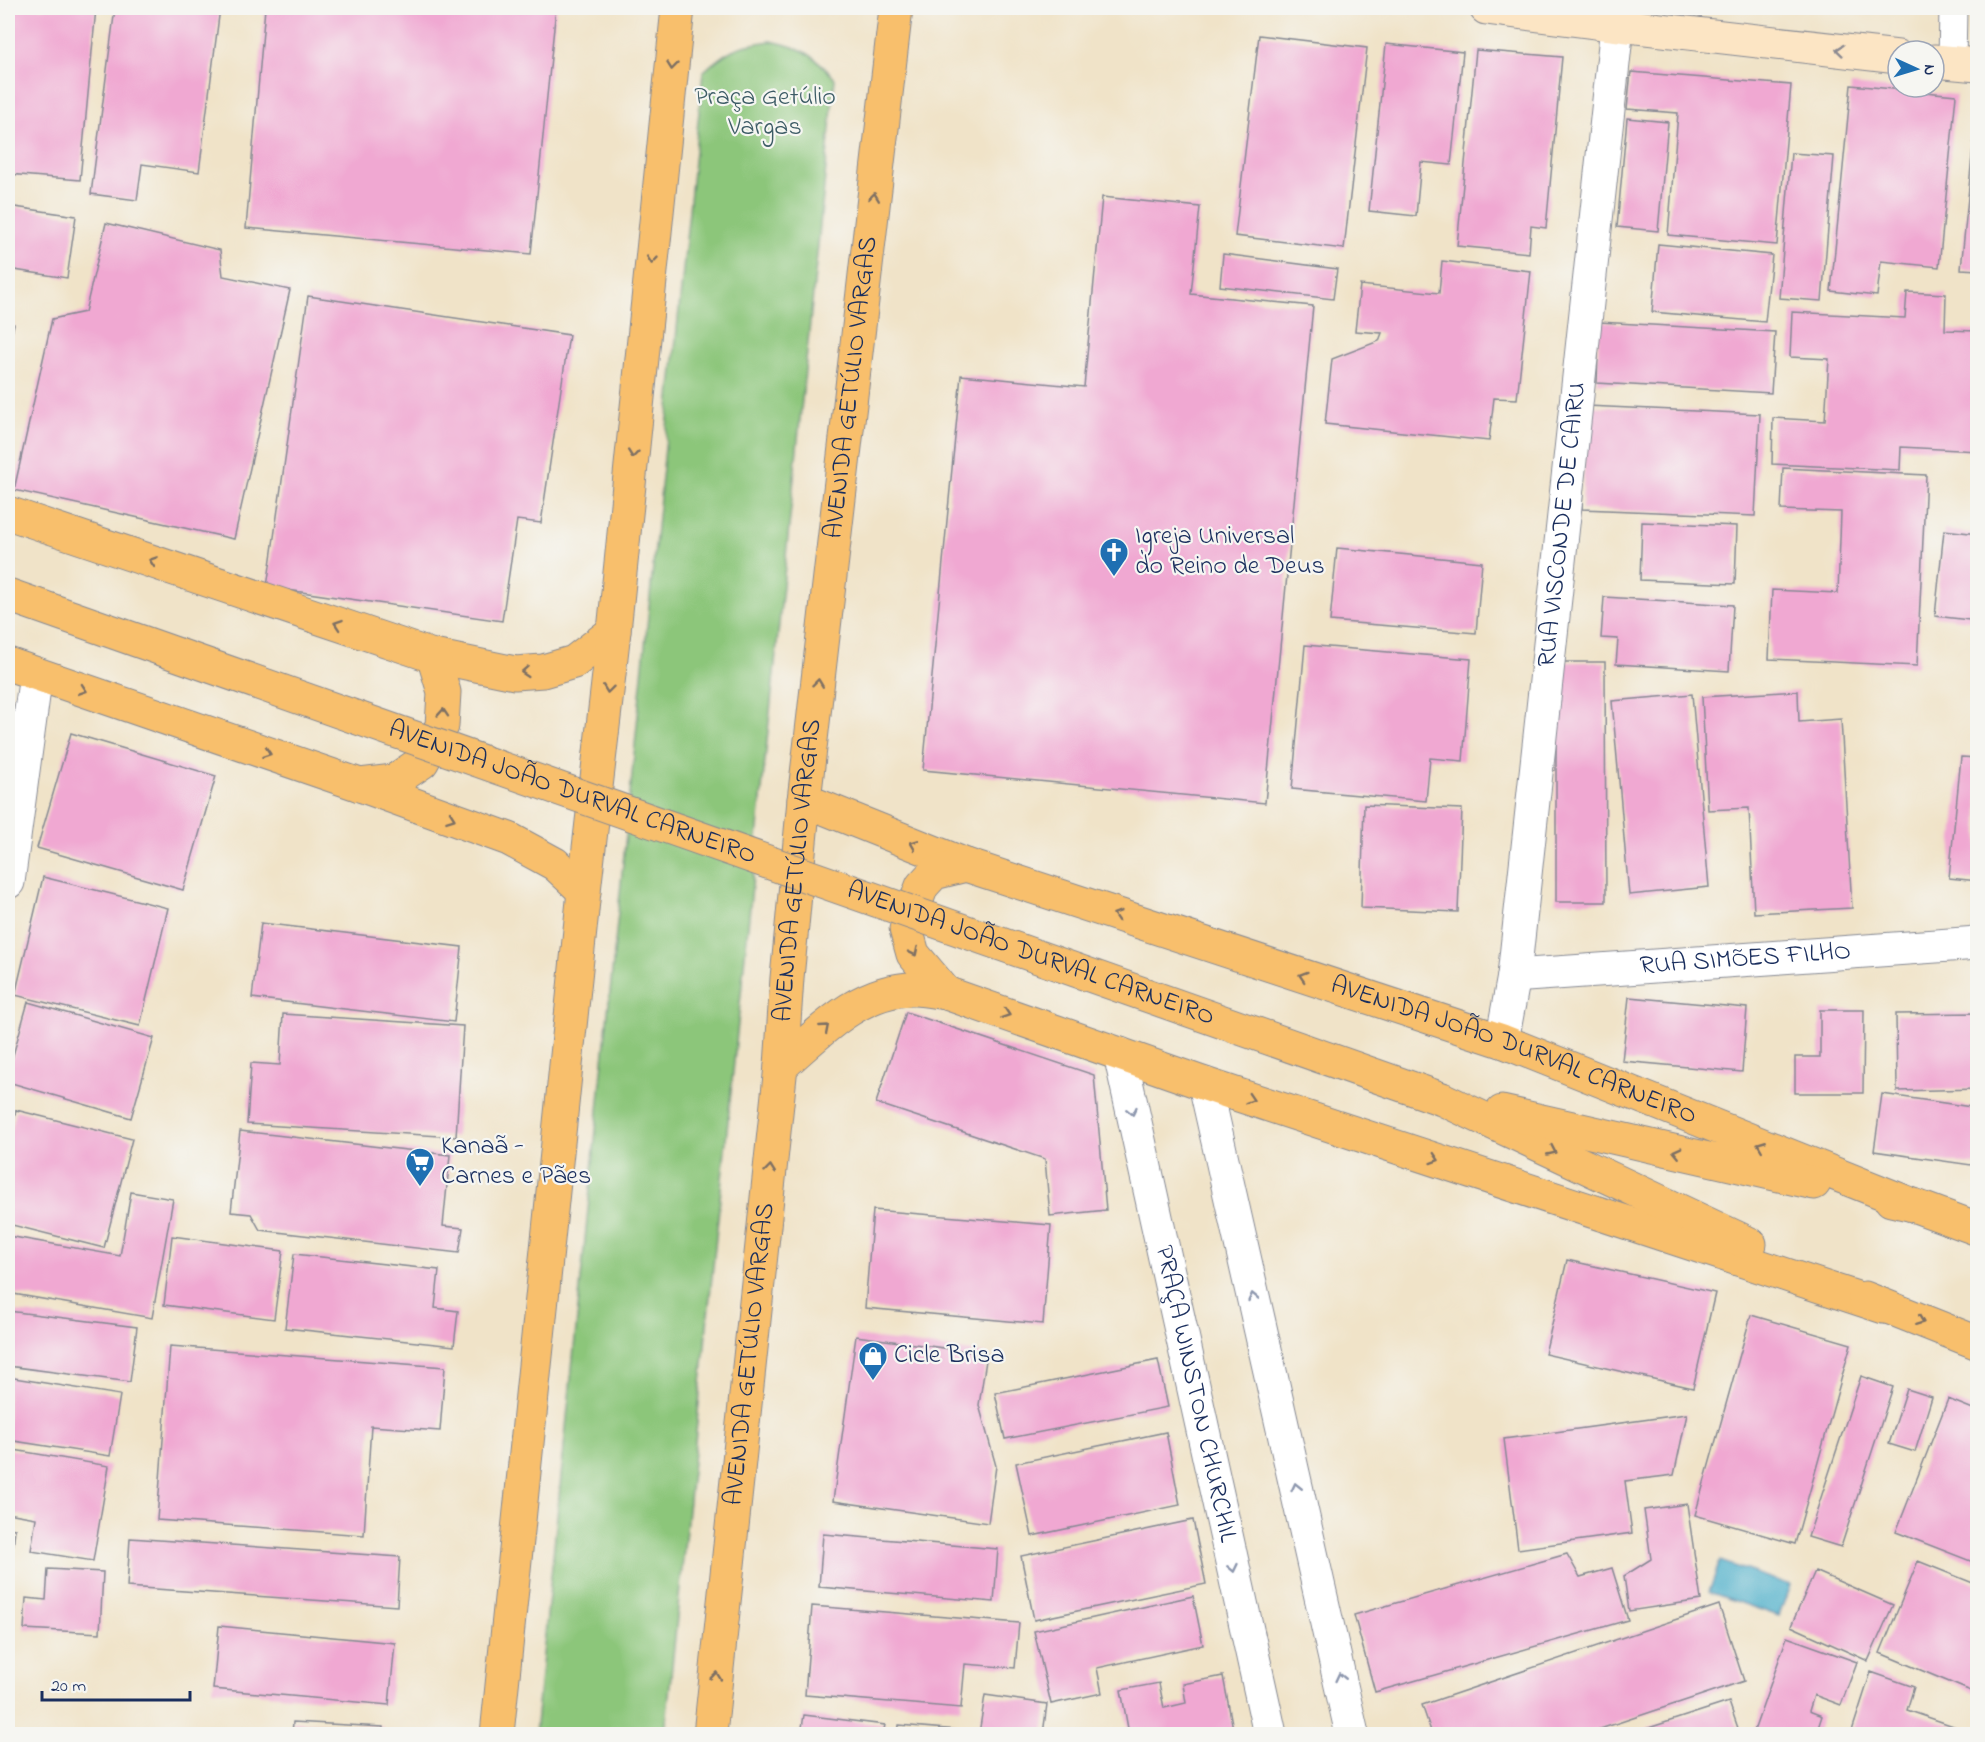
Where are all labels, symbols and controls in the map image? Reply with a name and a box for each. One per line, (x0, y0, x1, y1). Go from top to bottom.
north arrow (1886, 39, 1946, 99)
one-way arrow (1835, 44, 1844, 57)
one-way arrow (666, 61, 679, 70)
text: N (1917, 64, 1941, 76)
park label: Praça Getúlio Vargas (694, 79, 836, 147)
one-way arrow (867, 192, 880, 201)
street label: AVENIDA GETÚLIO VARGAS (815, 234, 888, 541)
one-way arrow (646, 255, 659, 264)
street label: RUA VISCONDE DE CAIRU (1529, 380, 1597, 669)
one-way arrow (627, 449, 639, 458)
place label: Igreja Universal do Reino de Deus (1135, 518, 1325, 586)
church icon: Igreja Universal do Reino de Deus (1098, 536, 1130, 578)
one-way arrow (148, 556, 159, 569)
one-way arrow (333, 618, 343, 631)
one-way arrow (521, 665, 530, 678)
one-way arrow (811, 678, 823, 687)
one-way arrow (77, 683, 88, 695)
one-way arrow (602, 685, 614, 694)
one-way arrow (436, 709, 449, 718)
street label: AVENIDA JOÃO DURVAL CARNEIRO (383, 711, 761, 875)
street label: AVENIDA GETÚLIO VARGAS (765, 717, 832, 1023)
one-way arrow (261, 746, 272, 758)
one-way arrow (445, 810, 456, 823)
one-way arrow (909, 839, 920, 851)
street label: AVENIDA JOÃO DURVAL CARNEIRO (842, 872, 1220, 1037)
one-way arrow (1113, 910, 1123, 922)
street label: RUA SIMÕES FILHO (1639, 933, 1852, 986)
one-way arrow (907, 946, 919, 957)
street label: AVENIDA JOÃO DURVAL CARNEIRO (1326, 967, 1702, 1136)
one-way arrow (1298, 970, 1309, 983)
one-way arrow (1000, 1007, 1011, 1020)
one-way arrow (818, 1024, 829, 1035)
one-way arrow (1244, 1091, 1255, 1104)
one-way arrow (1125, 1106, 1138, 1116)
place label: Kanaã - Carnes e Pães (441, 1128, 591, 1196)
one-way arrow (1757, 1140, 1768, 1152)
one-way arrow (1546, 1143, 1557, 1155)
supermarket icon: Kanaã - Carnes e Pães (404, 1146, 436, 1188)
one-way arrow (1672, 1146, 1682, 1159)
one-way arrow (1429, 1152, 1440, 1164)
one-way arrow (763, 1165, 776, 1174)
street label: AVENIDA GETÚLIO VARGAS (715, 1201, 785, 1507)
street label: PRAÇA WINSTON CHURCHIL (1144, 1242, 1246, 1546)
one-way arrow (1248, 1292, 1261, 1302)
one-way arrow (1913, 1314, 1924, 1326)
place label: Cicle Brisa (894, 1337, 1005, 1375)
shop icon: Cicle Brisa (857, 1340, 889, 1382)
one-way arrow (1291, 1483, 1304, 1493)
one-way arrow (1226, 1563, 1239, 1573)
scale bar (42, 1664, 190, 1702)
one-way arrow (709, 1672, 722, 1681)
one-way arrow (1334, 1673, 1347, 1683)
text: 20 m (51, 1674, 86, 1700)

